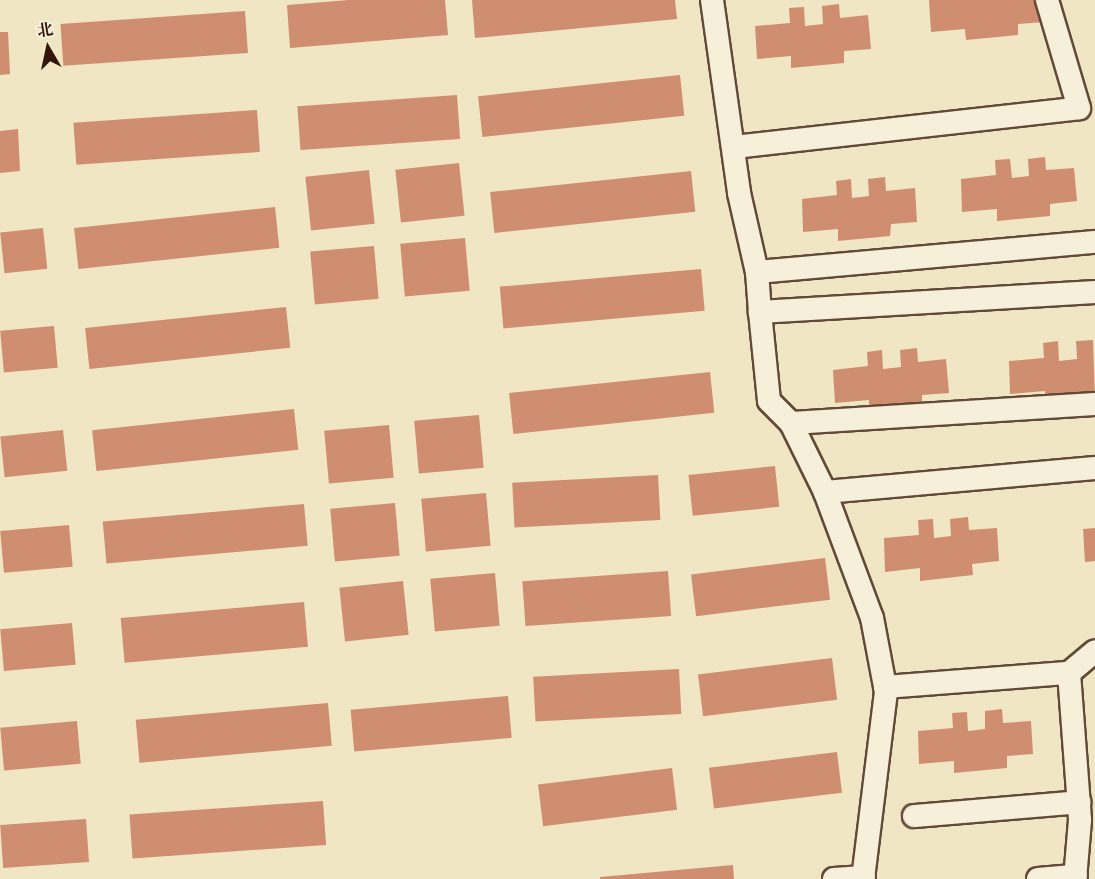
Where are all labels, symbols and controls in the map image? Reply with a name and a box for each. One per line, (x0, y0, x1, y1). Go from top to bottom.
north arrow (18, 18, 78, 78)
text: 北 (36, 19, 54, 40)

